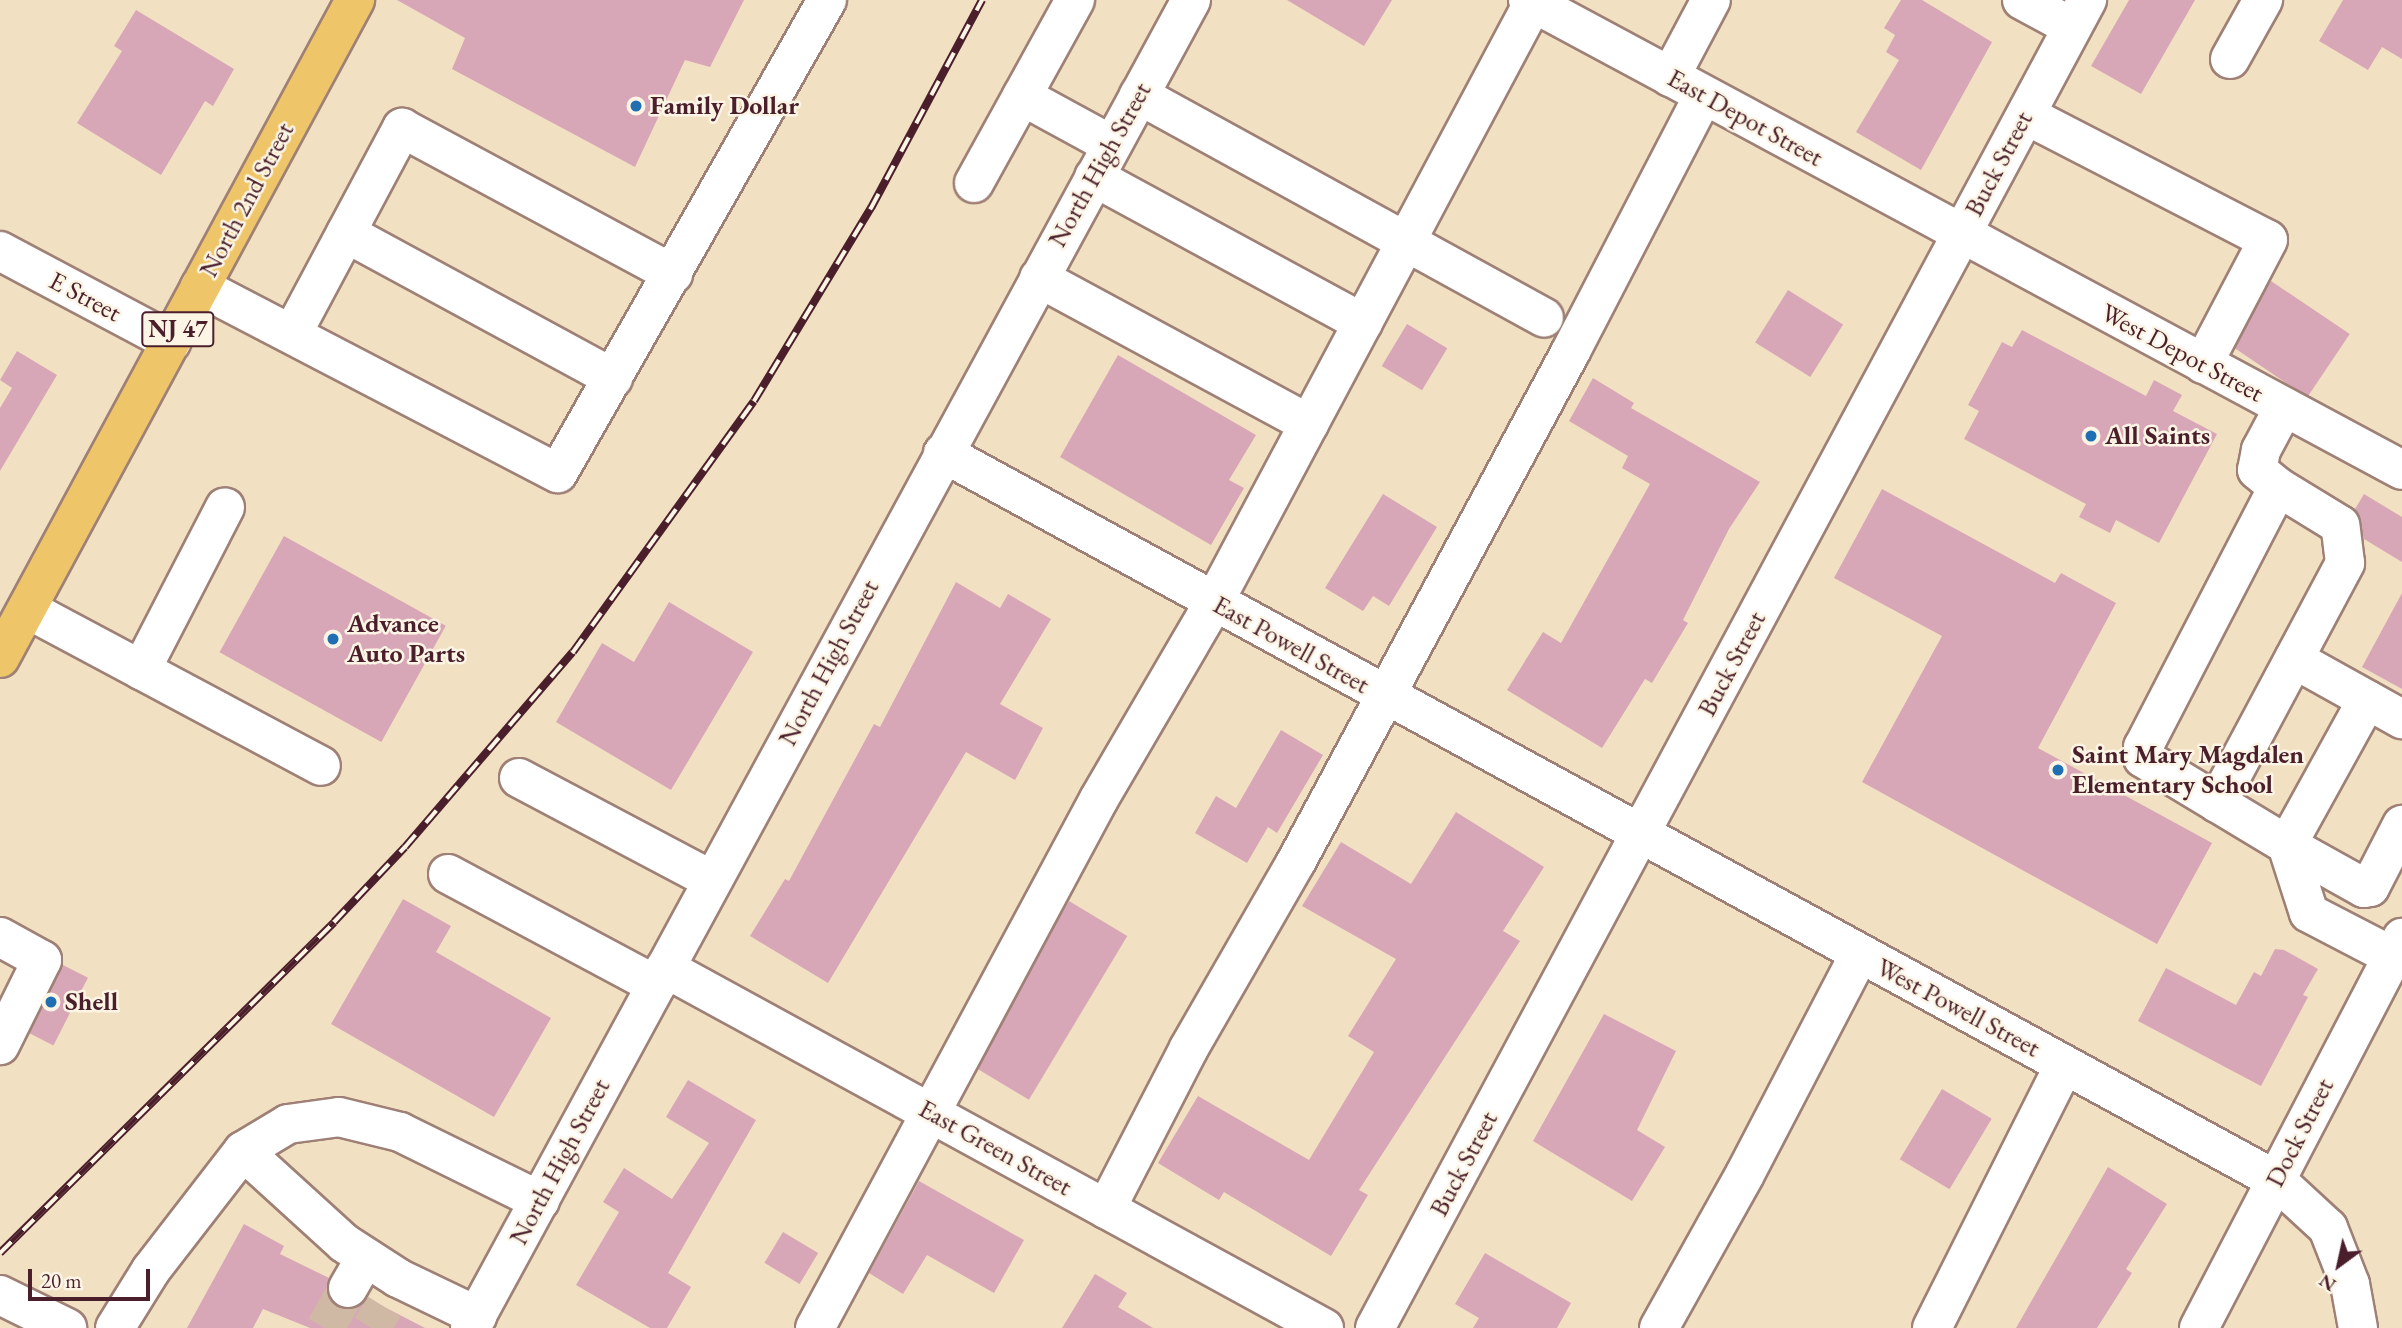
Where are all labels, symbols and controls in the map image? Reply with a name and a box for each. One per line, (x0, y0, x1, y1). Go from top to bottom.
street label: East Depot Street (1662, 62, 1828, 174)
street label: North High Street (1042, 77, 1158, 253)
place label: Family Dollar (650, 90, 799, 122)
marker: Family Dollar (628, 98, 644, 114)
street label: Buck Street (1958, 106, 2040, 222)
street label: North 2nd Street (193, 117, 301, 283)
street label: E Street (44, 265, 126, 329)
street label: West Depot Street (2095, 297, 2269, 409)
road number: NJ 47 (141, 308, 215, 350)
place label: All Saints (2105, 420, 2210, 452)
marker: All Saints (2083, 428, 2099, 444)
street label: North High Street (772, 575, 886, 751)
street label: East Powell Street (1207, 589, 1375, 701)
street label: Buck Street (1691, 606, 1773, 722)
place label: Advance Auto Parts (347, 608, 465, 670)
marker: Advance Auto Parts (325, 631, 341, 647)
place label: Saint Mary Magdalen Elementary School (2072, 739, 2304, 800)
marker: Saint Mary Magdalen Elementary School (2050, 762, 2066, 778)
street label: West Powell Street (1871, 952, 2045, 1064)
place label: Shell (65, 986, 118, 1018)
marker: Shell (43, 994, 59, 1010)
street label: North High Street (503, 1074, 617, 1250)
street label: Dock Street (2259, 1074, 2341, 1192)
street label: East Green Street (913, 1093, 1077, 1203)
street label: Buck Street (1423, 1106, 1505, 1222)
north arrow (2304, 1230, 2374, 1300)
scale bar (32, 1254, 154, 1298)
text: 20 m (41, 1267, 82, 1294)
text: N (2314, 1268, 2341, 1298)

